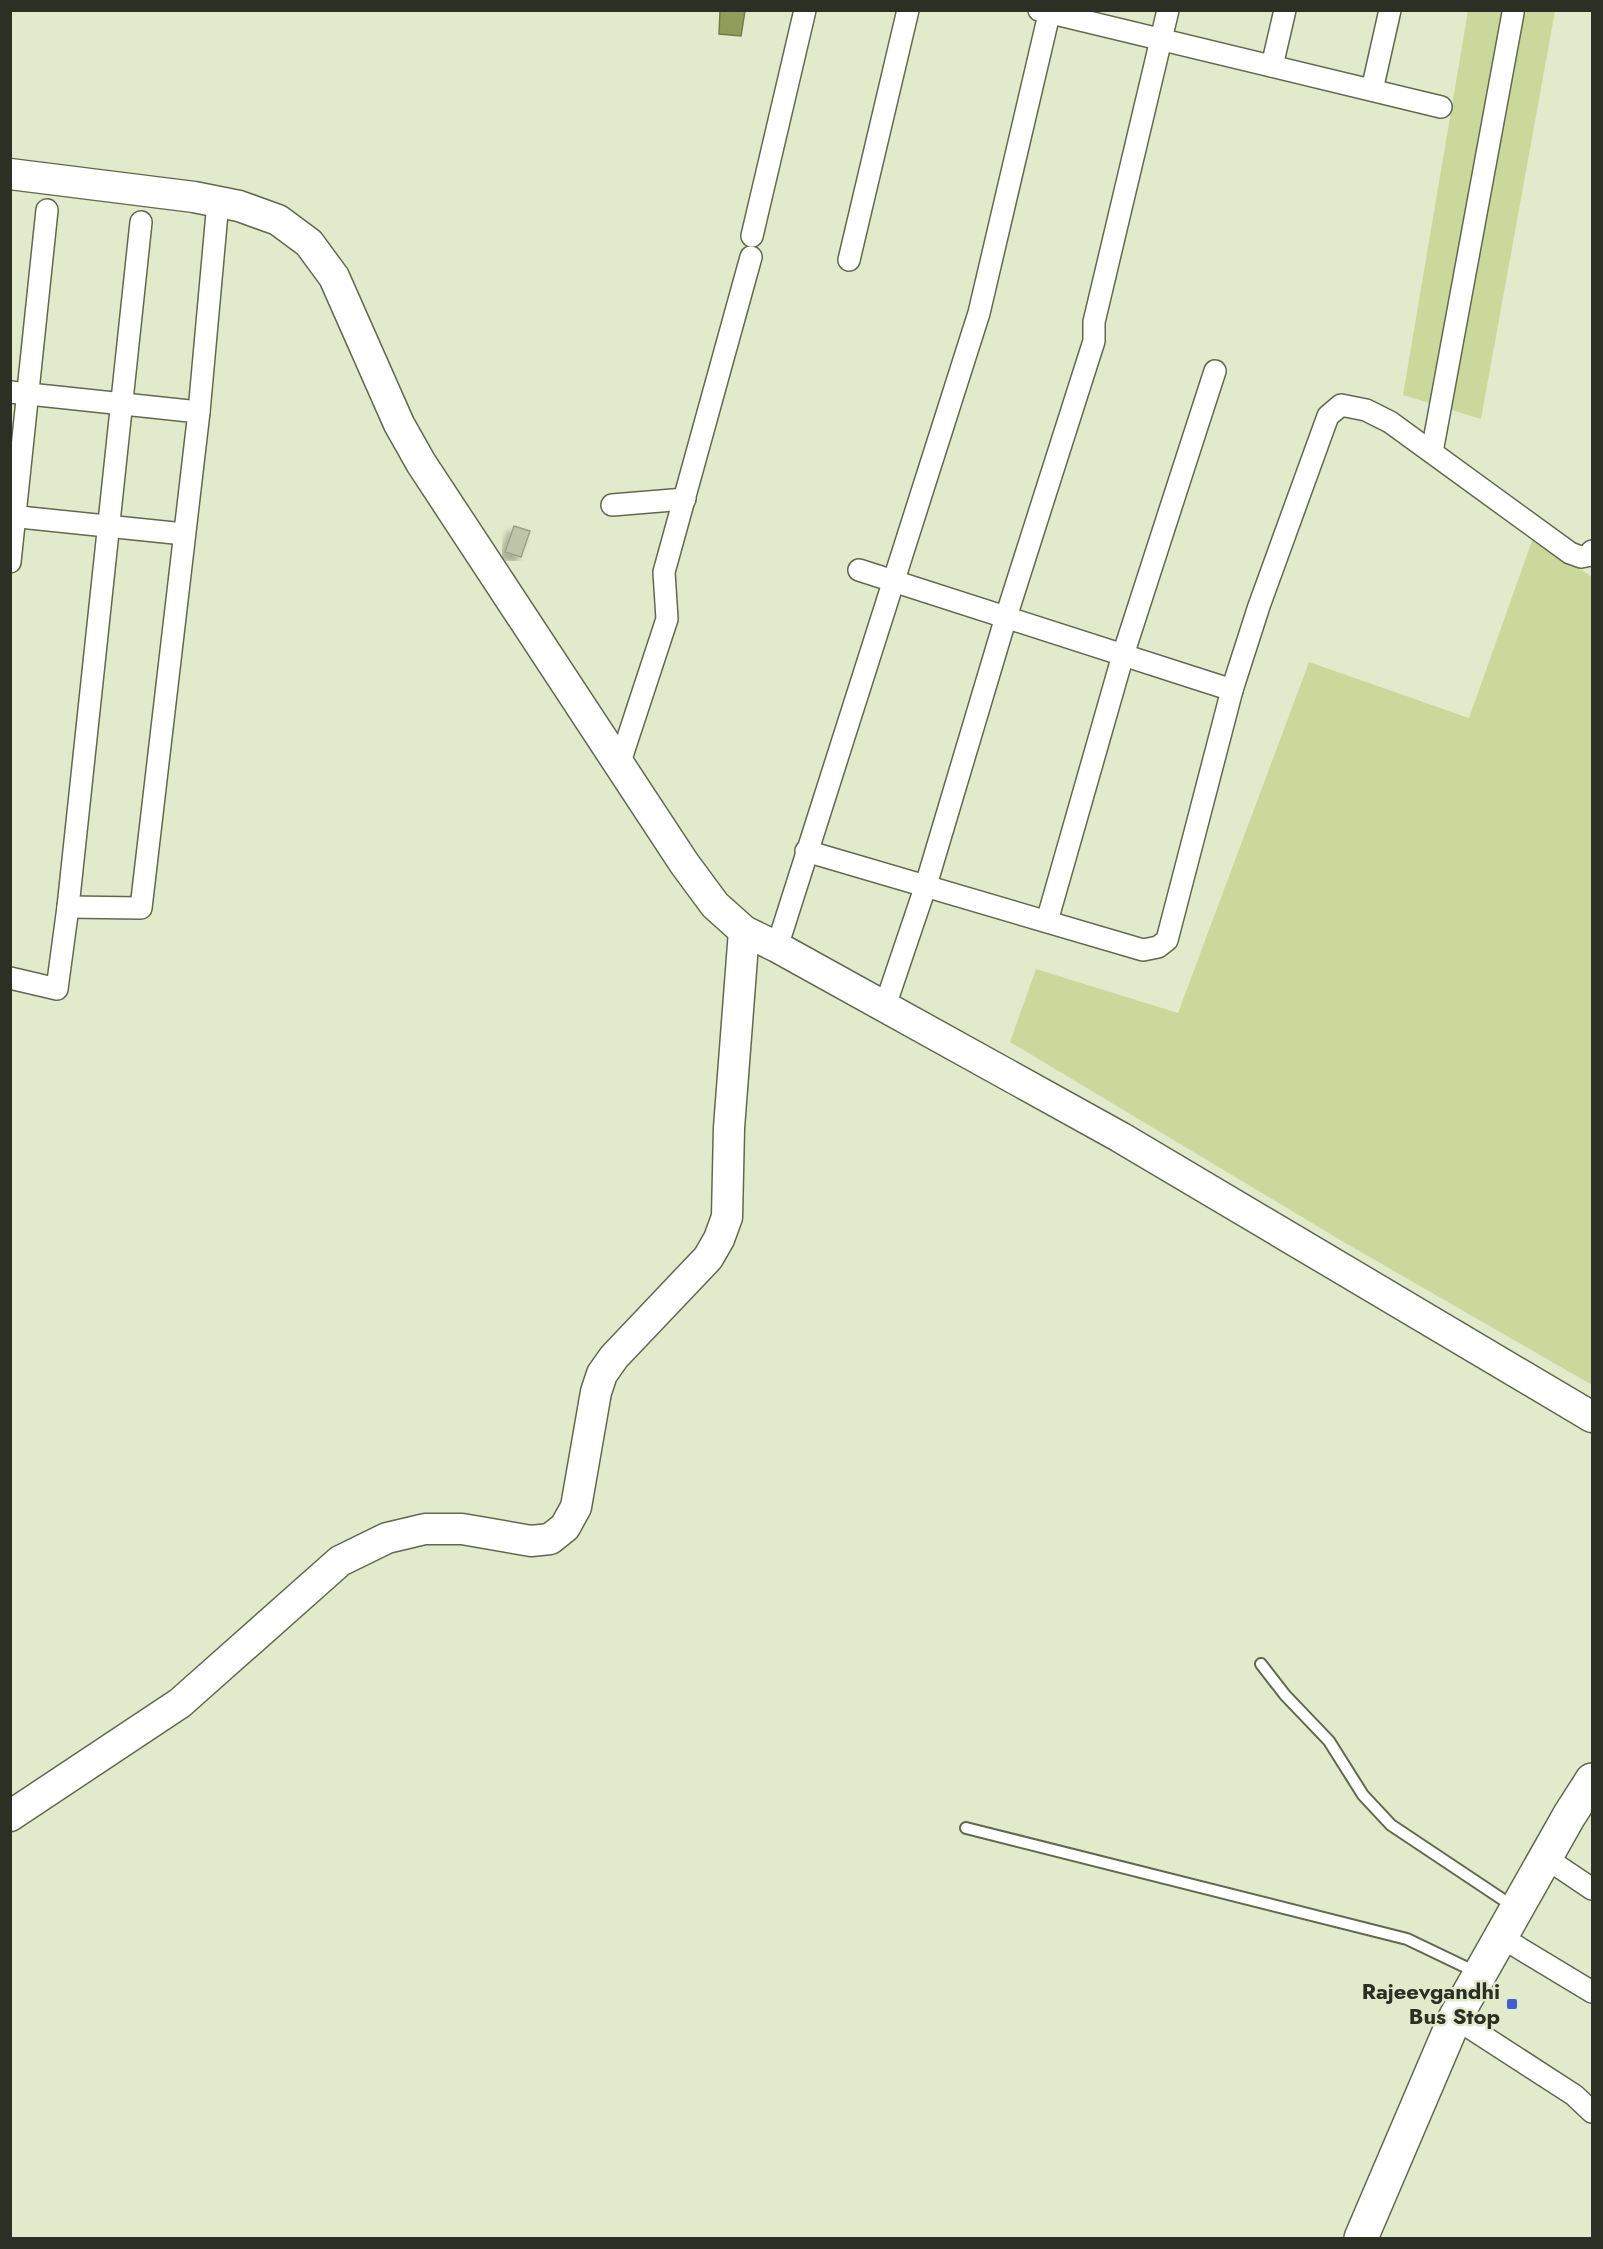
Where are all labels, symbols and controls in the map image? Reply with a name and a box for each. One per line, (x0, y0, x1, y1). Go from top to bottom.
place label: Rajeevgandhi Bus Stop (1362, 1975, 1500, 2032)
marker: Rajeevgandhi Bus Stop (1505, 1997, 1519, 2011)

